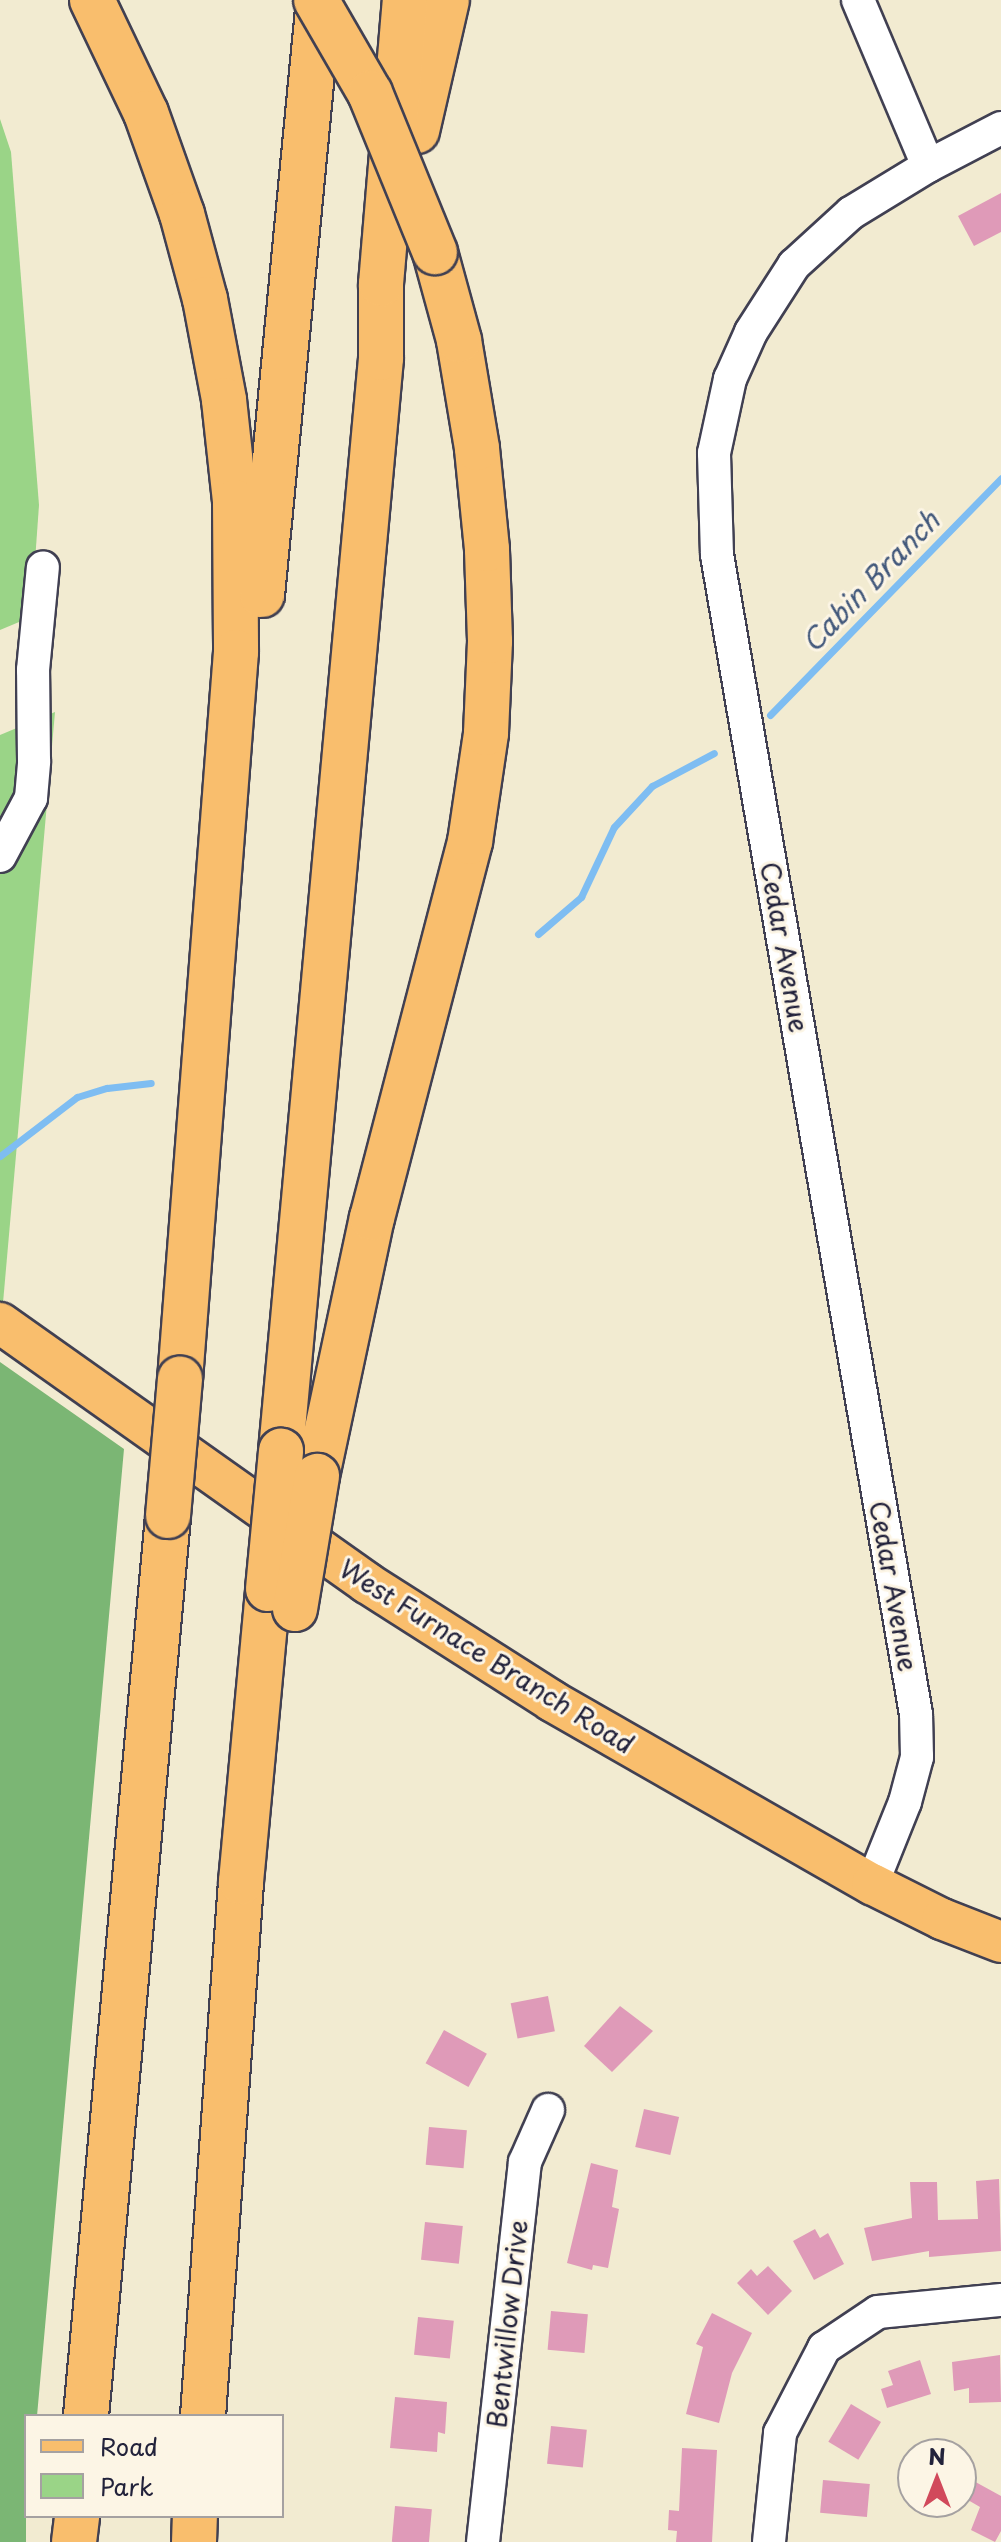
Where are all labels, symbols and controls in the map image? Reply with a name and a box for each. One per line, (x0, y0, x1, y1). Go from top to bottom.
water label: Cabin Branch (794, 503, 946, 659)
street label: Cedar Avenue (755, 859, 815, 1035)
street label: Cedar Avenue (864, 1498, 924, 1674)
street label: West Furnace Branch Road (335, 1553, 639, 1759)
street label: Bentwillow Drive (481, 2218, 533, 2430)
legend (24, 2414, 284, 2518)
text: Road (100, 2428, 158, 2464)
north arrow (897, 2438, 977, 2518)
text: N (928, 2439, 946, 2472)
text: Park (100, 2468, 154, 2504)

